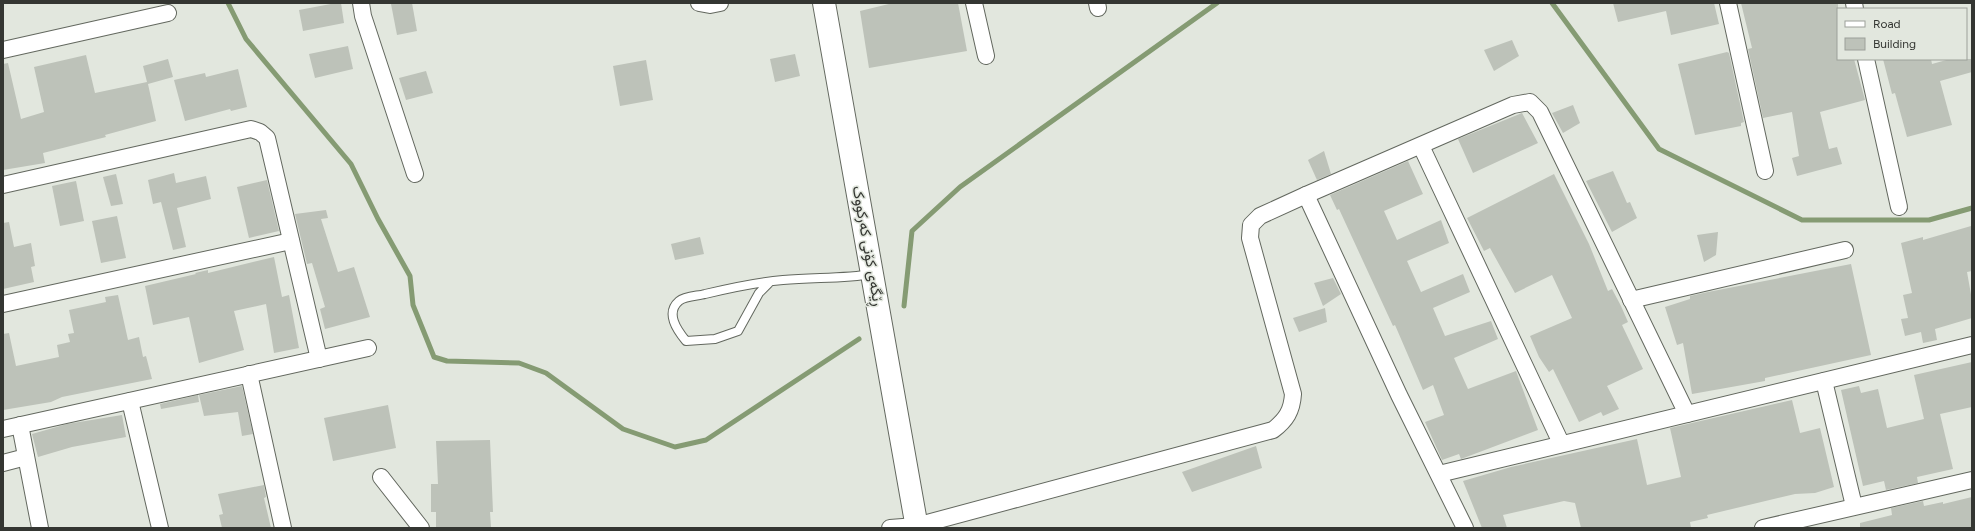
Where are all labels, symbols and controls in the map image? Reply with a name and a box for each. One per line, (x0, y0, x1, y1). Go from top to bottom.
legend (1837, 8, 1967, 60)
text: Road (1873, 17, 1901, 31)
text: Building (1873, 37, 1916, 51)
street label: ڕێگەی کۆنی کەرکووک (846, 184, 887, 308)

